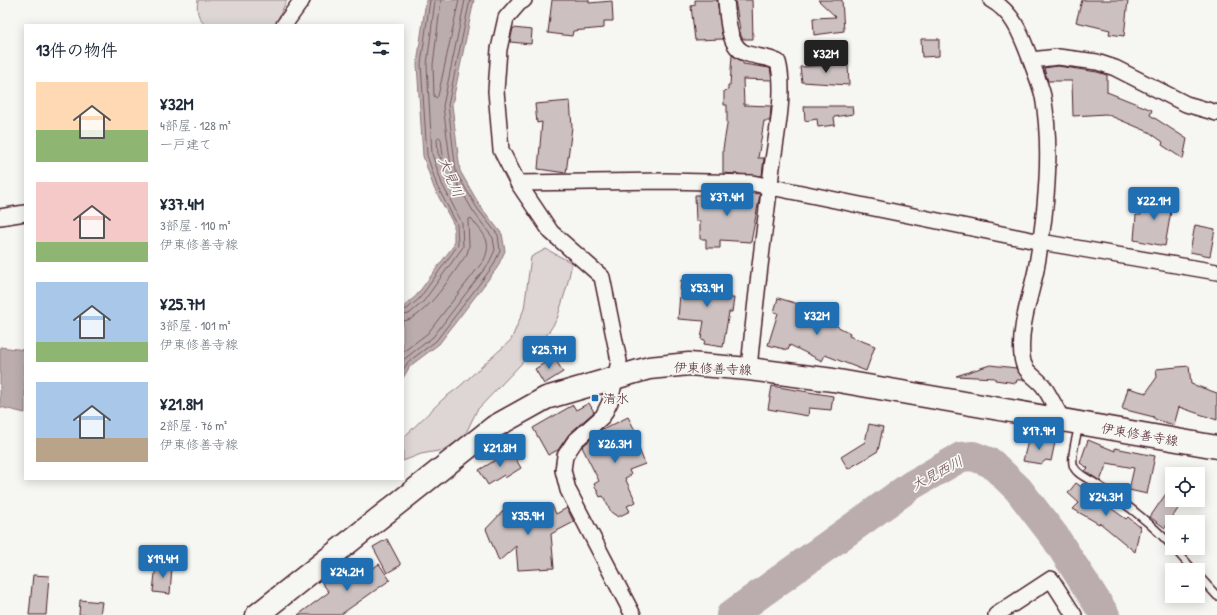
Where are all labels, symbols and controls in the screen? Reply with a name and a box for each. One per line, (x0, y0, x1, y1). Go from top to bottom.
icon: filters (370, 37, 392, 59)
text: 13件の物件 (36, 38, 118, 61)
pin: ¥32M (802, 40, 850, 74)
text: ¥32M (813, 44, 839, 62)
text: ¥32M (160, 92, 194, 115)
icon: home (68, 98, 116, 146)
text: 4部屋 · 128 m² (160, 116, 231, 134)
text: 一戸建て (160, 135, 212, 153)
water label: 大見川 (435, 154, 468, 200)
pin: ¥37.4M (694, 183, 760, 217)
text: ¥37.4M (710, 187, 744, 205)
pin: ¥22.1M (1121, 187, 1187, 221)
text: ¥22.1M (1137, 191, 1171, 209)
text: ¥37.4M (160, 192, 204, 215)
icon: home (68, 198, 116, 246)
text: 3部屋 · 110 m² (160, 216, 231, 234)
text: 伊東修善寺線 (160, 235, 238, 253)
pin: ¥53.9M (674, 274, 740, 308)
text: ¥53.9M (691, 278, 723, 296)
text: ¥25.7M (160, 292, 205, 315)
icon: home (68, 298, 116, 346)
pin: ¥32M (793, 302, 841, 336)
text: ¥32M (804, 306, 830, 324)
text: 3部屋 · 101 m² (160, 316, 231, 334)
text: 伊東修善寺線 (160, 335, 238, 353)
pin: ¥25.7M (516, 336, 582, 370)
text: ¥25.7M (532, 340, 566, 358)
street label: 伊東修善寺線 (674, 358, 753, 378)
place label: 清水 (603, 389, 629, 407)
text: ¥21.8M (160, 392, 203, 415)
marker: 清水 (590, 393, 600, 403)
icon: home (68, 398, 116, 446)
text: 2部屋 · 76 m² (160, 416, 227, 434)
pin: ¥17.9M (1006, 417, 1072, 451)
street label: 伊東修善寺線 (1100, 418, 1181, 450)
text: ¥17.9M (1023, 421, 1055, 439)
pin: ¥26.3M (582, 430, 648, 464)
pin: ¥21.8M (467, 434, 533, 468)
text: ¥26.3M (598, 434, 632, 452)
text: 伊東修善寺線 (160, 435, 238, 453)
text: ¥21.8M (484, 438, 516, 456)
water label: 大見西川 (908, 451, 966, 494)
map controls (1165, 467, 1205, 603)
button: locate (1165, 467, 1205, 507)
pin: ¥24.3M (1073, 483, 1139, 517)
text: ¥24.3M (1089, 487, 1123, 505)
pin: ¥35.9M (495, 502, 561, 536)
text: ¥35.9M (512, 506, 544, 524)
button: + (1165, 515, 1205, 555)
pin: ¥19.4M (130, 545, 196, 579)
text: ¥19.4M (148, 549, 178, 567)
pin: ¥24.2M (314, 558, 380, 592)
text: ¥24.2M (330, 562, 364, 580)
button: − (1165, 563, 1205, 603)

